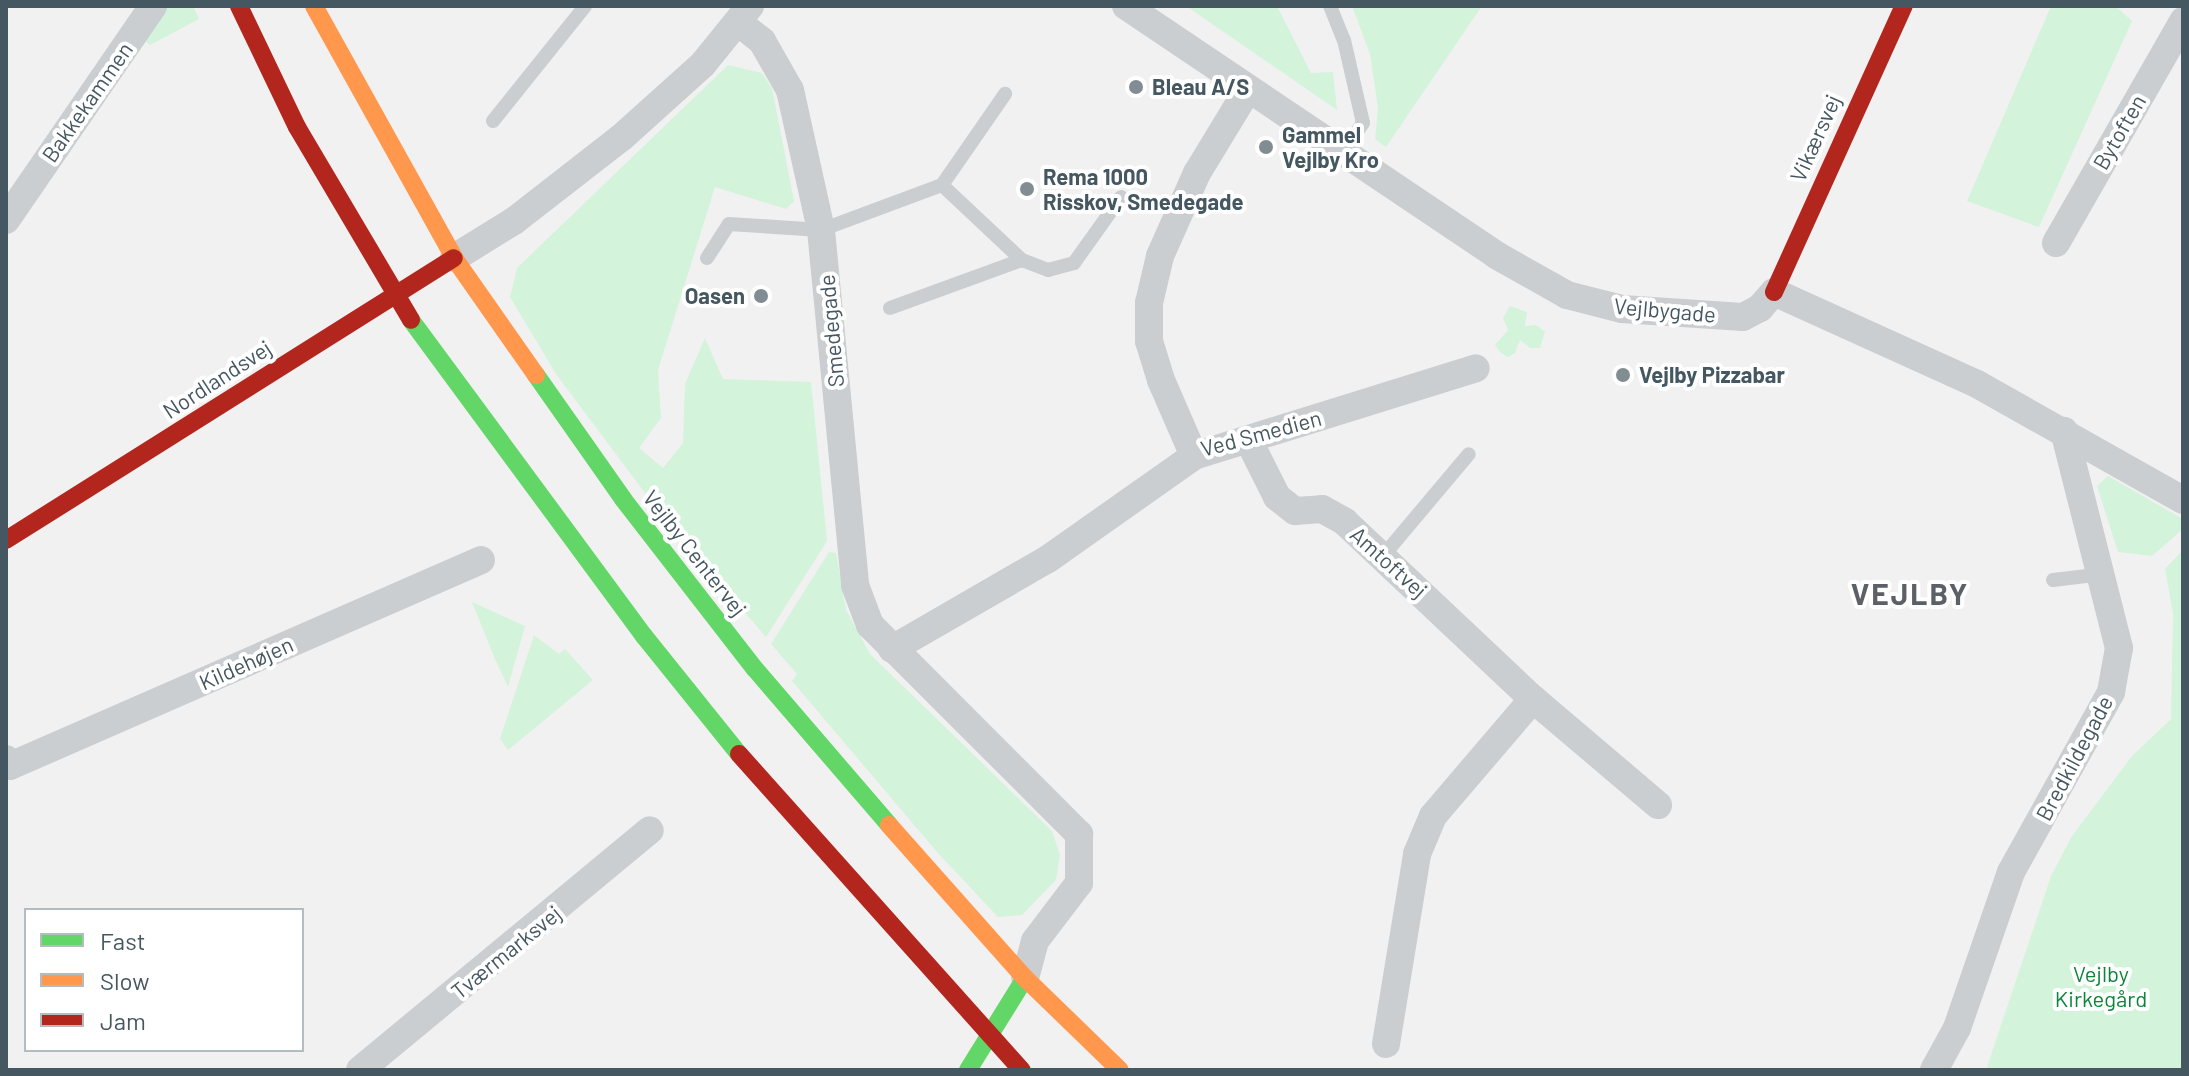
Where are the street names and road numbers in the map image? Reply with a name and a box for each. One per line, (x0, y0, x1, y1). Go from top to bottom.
street label: Bakkekammen (36, 37, 138, 167)
street label: Vikærsvej (1784, 90, 1846, 186)
street label: Bytoften (2087, 90, 2151, 174)
street label: Smedegade (813, 274, 849, 388)
street label: Vejlbygade (1613, 292, 1717, 328)
street label: Nordlandsvej (158, 334, 276, 424)
street label: Ved Smedien (1198, 404, 1324, 462)
street label: Vejlby Centervej (638, 485, 752, 621)
street label: Amtoftvej (1345, 521, 1433, 603)
street label: Kildehøjen (195, 631, 297, 695)
street label: Bredkildegade (2030, 691, 2118, 825)
street label: Tværmarksvej (446, 900, 566, 1004)

